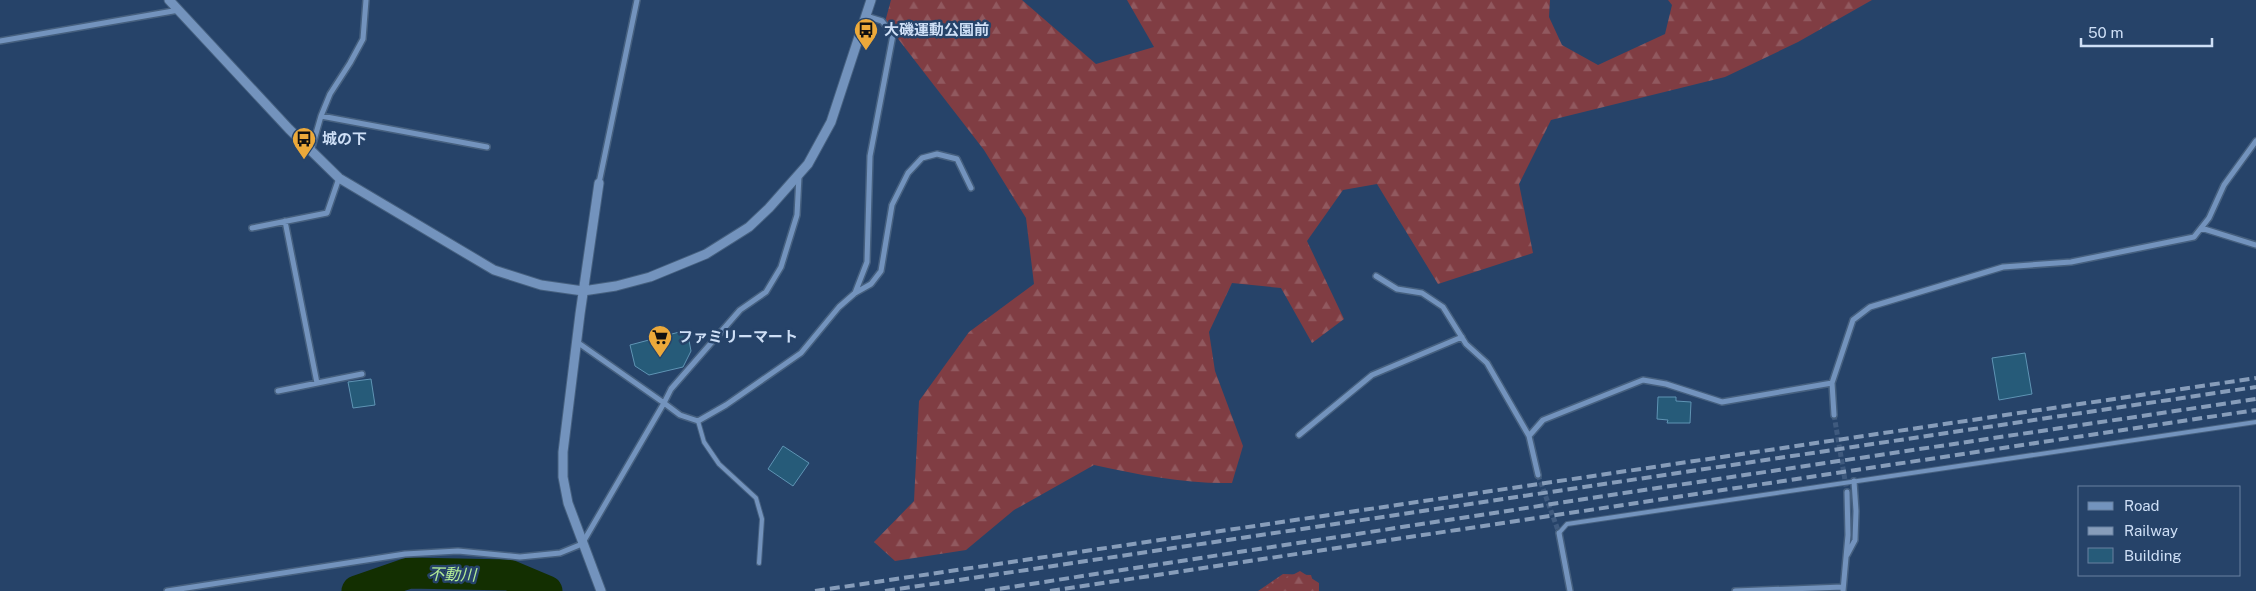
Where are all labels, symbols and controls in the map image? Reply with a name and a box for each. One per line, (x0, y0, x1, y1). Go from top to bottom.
scale bar (2081, 15, 2212, 47)
bus stop icon: 大磯運動公園前 (853, 17, 879, 51)
place label: 大磯運動公園前 (884, 21, 989, 38)
text: 50 m (2088, 24, 2123, 41)
bus stop icon: 城の下 (291, 126, 317, 160)
place label: 城の下 (322, 130, 367, 147)
supermarket icon: ファミリーマート (647, 324, 673, 358)
place label: ファミリーマート (678, 328, 798, 345)
legend (2078, 486, 2241, 576)
text: Road (2124, 497, 2160, 514)
text: Railway (2124, 522, 2178, 539)
text: Building (2124, 547, 2182, 564)
water label: 不動川 (428, 565, 478, 584)

